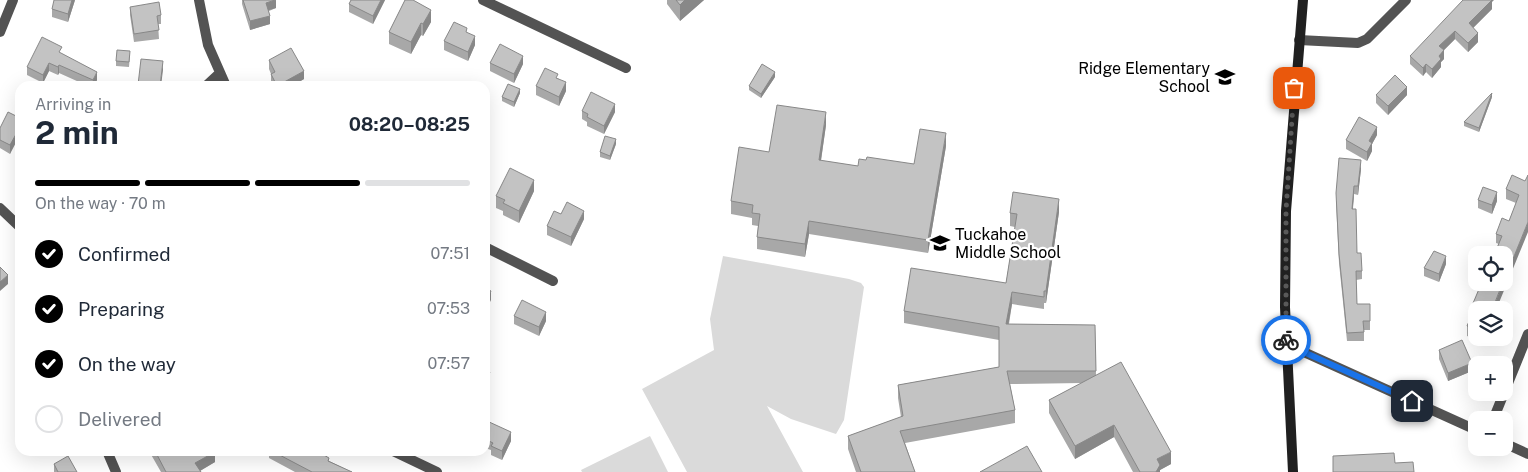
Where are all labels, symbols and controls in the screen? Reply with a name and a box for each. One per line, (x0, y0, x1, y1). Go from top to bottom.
place label: Ridge Elementary School (1078, 59, 1210, 96)
school or university icon: Ridge Elementary School (1214, 66, 1236, 88)
pin (1273, 67, 1315, 109)
icon: bag (1280, 74, 1308, 102)
text: Arriving in (35, 95, 111, 114)
text: 08:20–08:25 (349, 113, 470, 135)
text: 2 min (35, 114, 119, 151)
text: On the way · 70 m (35, 194, 165, 213)
place label: Tuckahoe Middle School (955, 225, 1061, 262)
school or university icon: Tuckahoe Middle School (929, 232, 951, 254)
icon: check (35, 240, 63, 268)
text: Confirmed (78, 243, 171, 265)
text: 07:51 (431, 244, 470, 263)
map controls (1468, 246, 1513, 456)
button: locate (1468, 246, 1513, 291)
icon: check (35, 295, 63, 323)
text: Preparing (78, 298, 165, 320)
text: 07:53 (427, 299, 470, 318)
button: layers (1468, 301, 1513, 346)
courier (1261, 315, 1311, 365)
icon: bike (1272, 326, 1300, 354)
icon: check (35, 350, 63, 378)
text: On the way (78, 353, 176, 375)
text: 07:57 (427, 354, 470, 373)
button: + (1468, 356, 1513, 401)
pin (1391, 380, 1433, 422)
icon: home (1398, 387, 1426, 415)
text: Delivered (78, 408, 162, 430)
button: − (1468, 411, 1513, 456)

